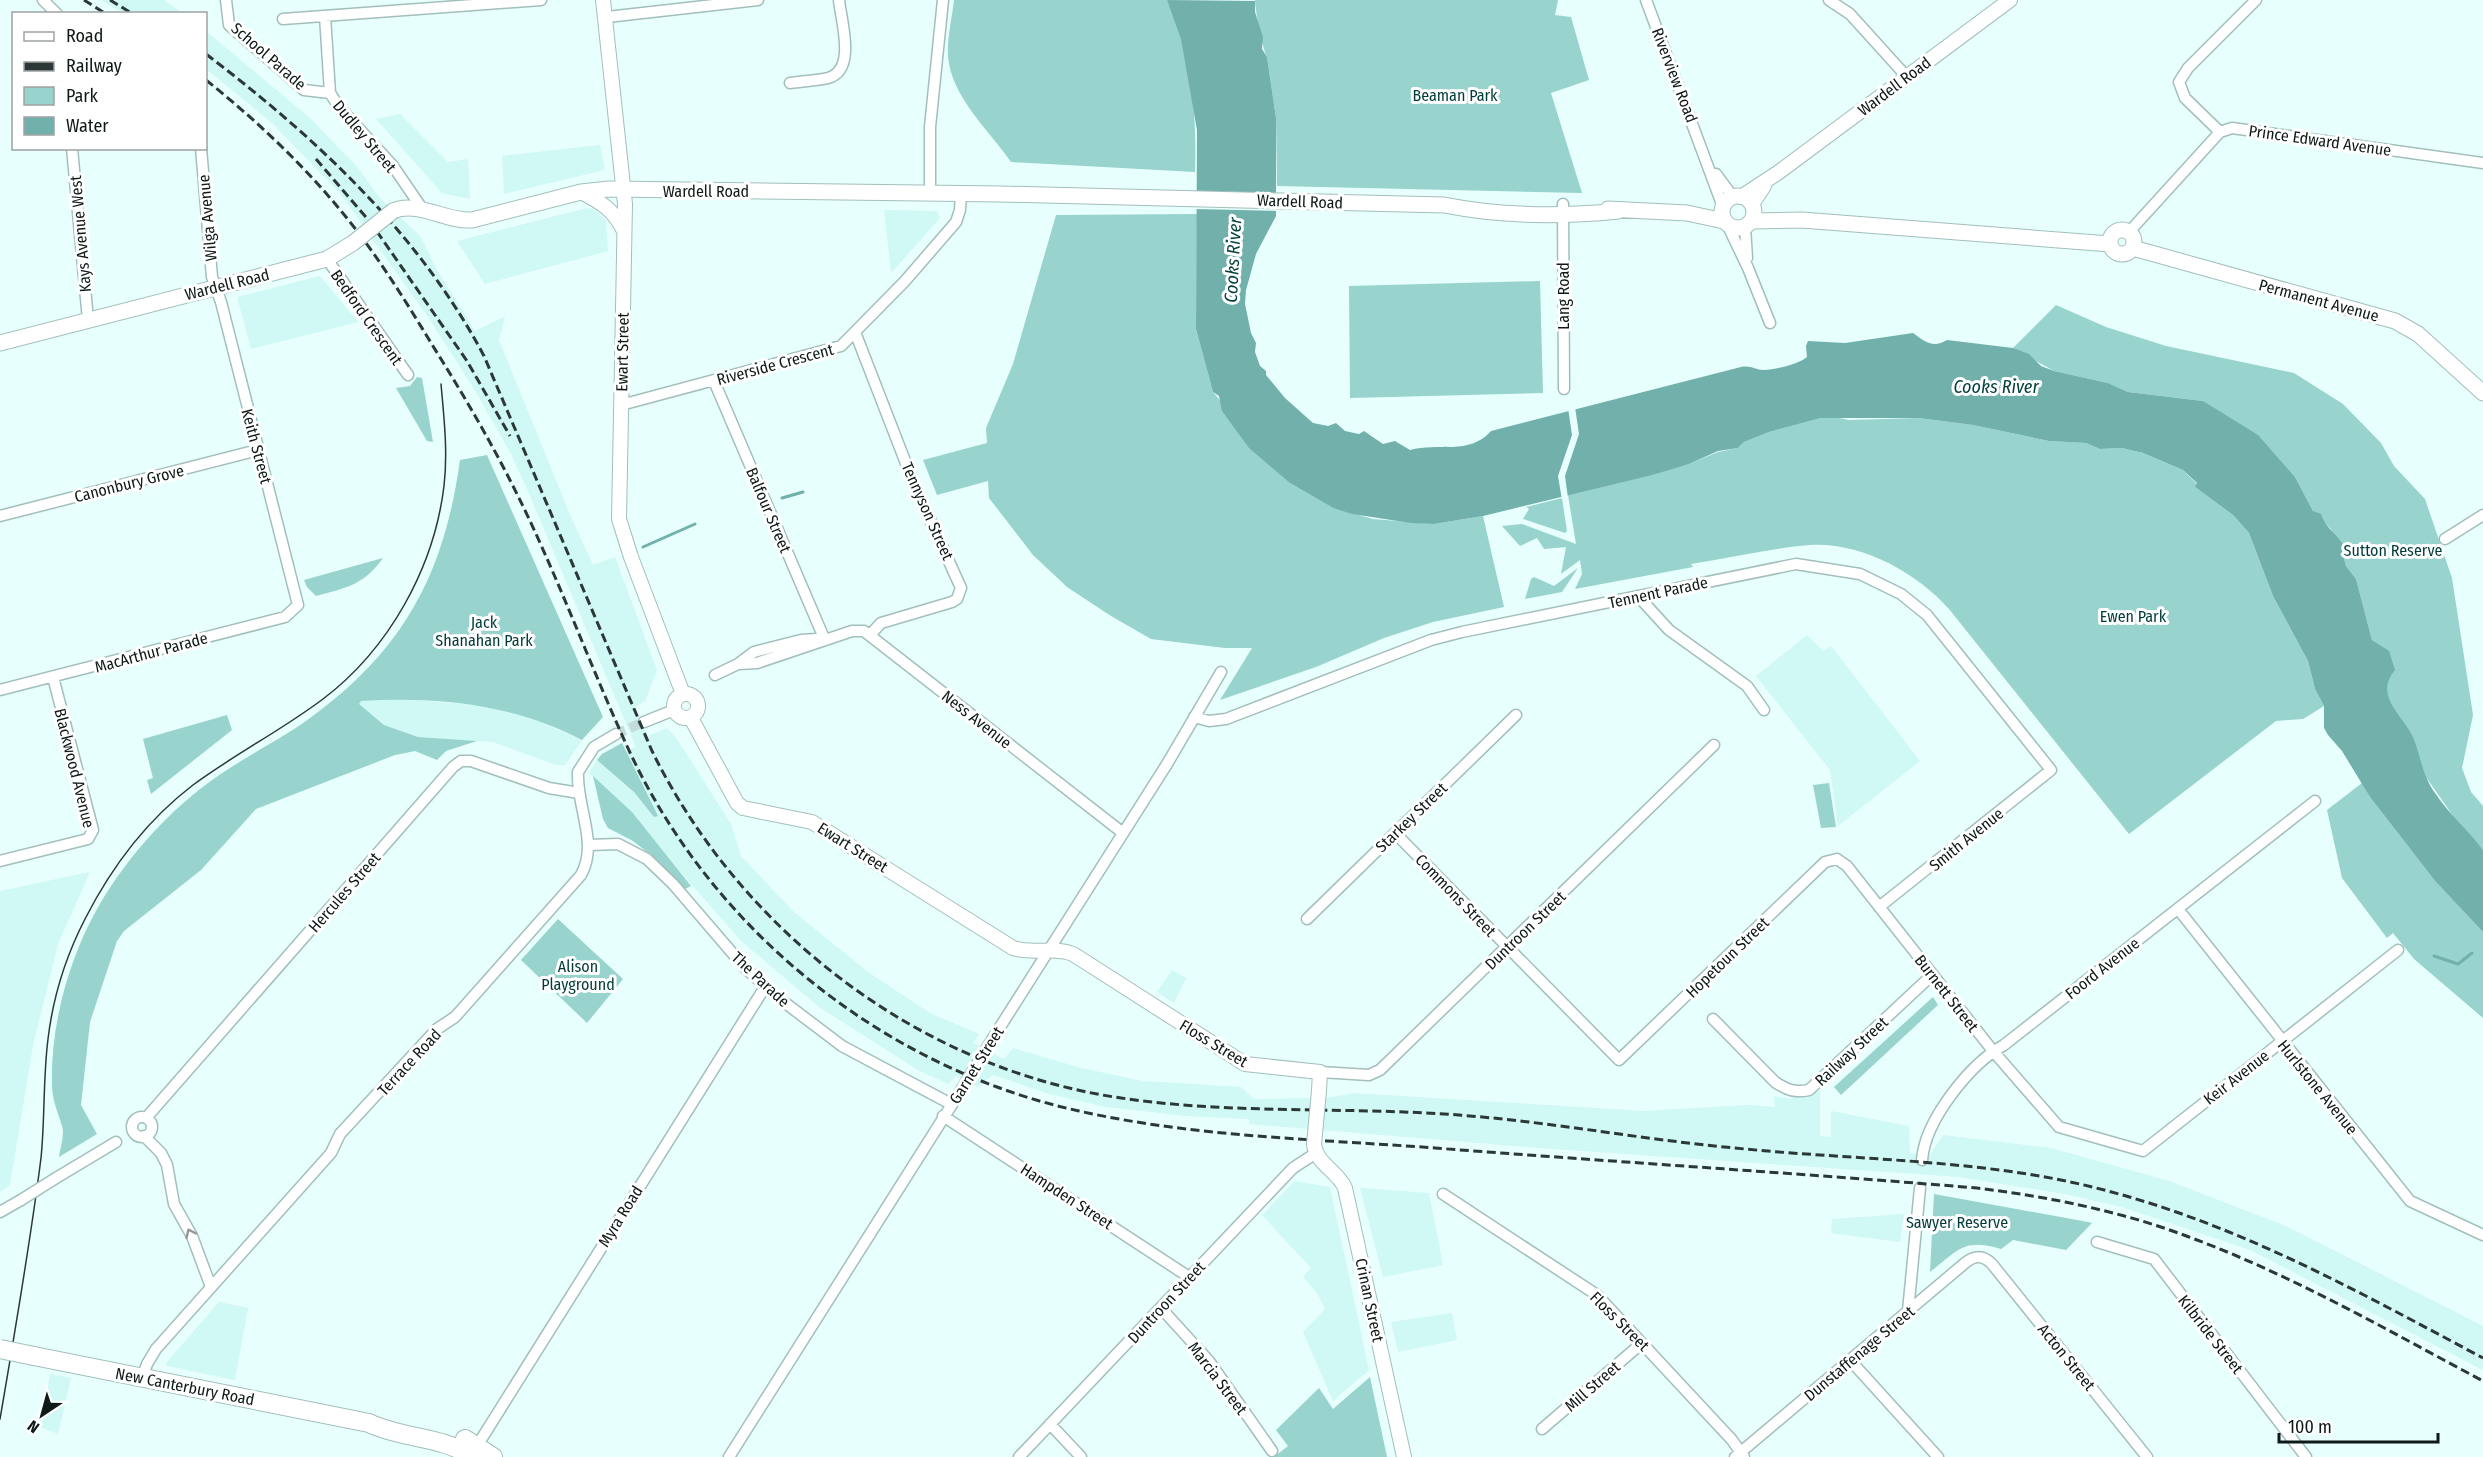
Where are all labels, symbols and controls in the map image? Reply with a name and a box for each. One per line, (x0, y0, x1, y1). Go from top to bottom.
legend (12, 12, 207, 150)
street label: School Parade (227, 19, 310, 94)
text: Road (66, 25, 103, 47)
street label: Riverview Road (1648, 25, 1701, 125)
street label: Wardell Road (1854, 53, 1934, 120)
text: Railway (66, 55, 122, 77)
text: Park (66, 85, 99, 107)
park label: Beaman Park (1412, 86, 1498, 105)
street label: Dudley Street (329, 96, 401, 177)
text: Water (66, 115, 109, 137)
street label: Prince Edward Avenue (2247, 121, 2393, 160)
street label: Kays Avenue West (66, 174, 95, 293)
street label: Wilga Avenue (194, 174, 221, 262)
street label: Wardell Road (663, 182, 749, 201)
street label: Wardell Road (1257, 190, 1343, 213)
water label: Cooks River (1220, 216, 1246, 303)
street label: Lang Road (1554, 262, 1573, 330)
street label: Wardell Road (183, 265, 271, 304)
street label: Bedford Crescent (327, 266, 407, 369)
street label: Permanent Avenue (2257, 275, 2381, 326)
street label: Ewart Street (612, 311, 633, 392)
street label: Riverside Crescent (715, 340, 836, 389)
water label: Cooks River (1953, 376, 2039, 398)
street label: Keith Street (237, 407, 276, 486)
street label: Tennyson Street (898, 459, 958, 564)
street label: Canonbury Grove (72, 461, 186, 506)
street label: Balfour Street (742, 465, 795, 556)
park label: Sutton Reserve (2344, 541, 2442, 560)
street label: Tennent Parade (1607, 573, 1710, 612)
park label: Ewen Park (2100, 607, 2167, 626)
park label: Jack Shanahan Park (435, 613, 533, 650)
street label: MacArthur Parade (93, 628, 210, 677)
street label: Ness Avenue (938, 686, 1015, 752)
street label: Blackwood Avenue (50, 706, 99, 830)
street label: Starkey Street (1372, 778, 1452, 856)
street label: Smith Avenue (1925, 804, 2007, 875)
street label: Ewart Street (814, 818, 892, 877)
street label: Hercules Street (304, 848, 385, 936)
street label: Commons Street (1411, 850, 1500, 941)
street label: Duntroon Street (1481, 887, 1570, 974)
street label: Hopetoun Street (1682, 913, 1773, 1002)
street label: Foord Avenue (2061, 934, 2143, 1003)
street label: The Parade (728, 948, 794, 1011)
street label: Burnett Street (1911, 951, 1983, 1036)
park label: Alison Playground (541, 957, 615, 994)
street label: Railway Street (1811, 1012, 1892, 1090)
street label: Floss Street (1176, 1016, 1252, 1072)
street label: Garnet Street (945, 1023, 1008, 1107)
street label: Terrace Road (374, 1025, 445, 1100)
street label: Hurlstone Avenue (2274, 1036, 2362, 1139)
street label: Keir Avenue (2200, 1046, 2273, 1109)
street label: Hampden Street (1017, 1159, 1117, 1234)
street label: Myra Road (594, 1182, 647, 1250)
park label: Sawyer Reserve (1906, 1213, 2008, 1232)
one-way arrow (185, 1228, 197, 1239)
street label: Crinan Street (1351, 1256, 1388, 1345)
street label: Duntroon Street (1124, 1257, 1210, 1347)
street label: Floss Street (1586, 1288, 1654, 1355)
street label: Kilbride Street (2174, 1291, 2248, 1378)
street label: Dunstaffenage Street (1800, 1301, 1919, 1405)
street label: Acton Street (2034, 1320, 2100, 1395)
street label: Marcia Street (1184, 1338, 1252, 1419)
street label: Mill Street (1561, 1357, 1624, 1416)
street label: New Canterbury Road (114, 1364, 256, 1409)
north arrow (12, 1385, 72, 1445)
scale bar (2279, 1406, 2438, 1444)
text: N (24, 1416, 43, 1437)
text: 100 m (2288, 1416, 2332, 1438)

